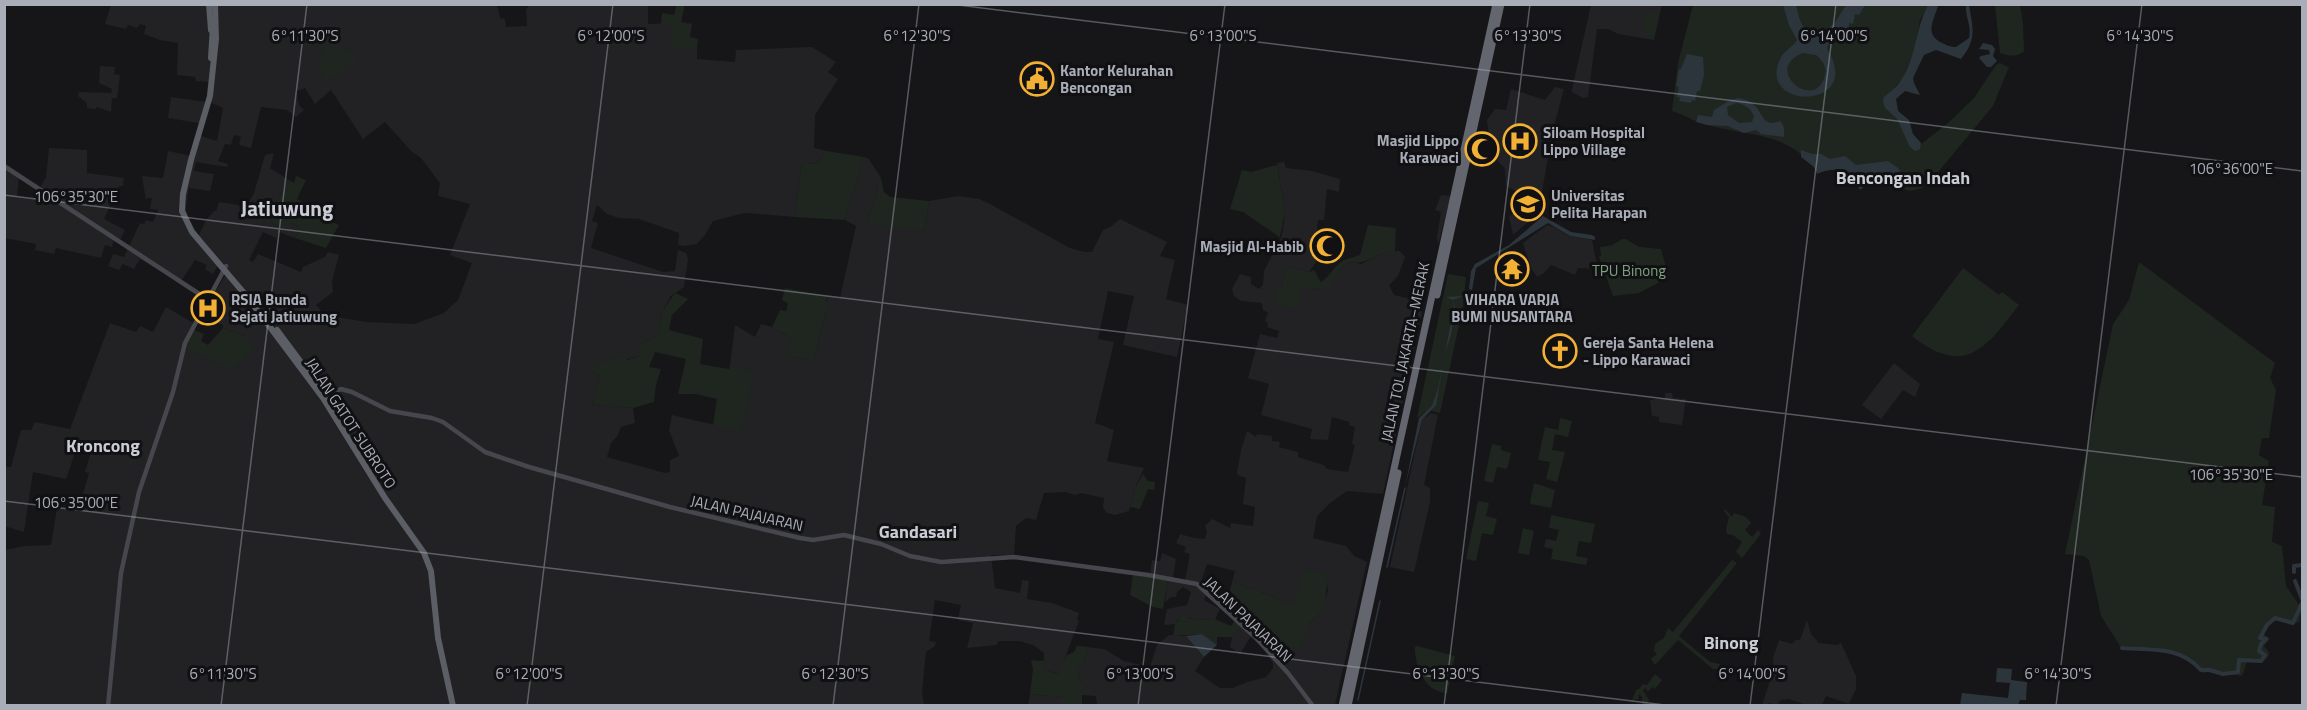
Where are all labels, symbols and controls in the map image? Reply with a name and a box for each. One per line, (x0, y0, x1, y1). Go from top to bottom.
text: 6°11'30"S (271, 24, 339, 47)
text: 6°12'00"S (577, 24, 645, 47)
text: 6°12'30"S (883, 24, 951, 47)
text: 6°13'00"S (1189, 24, 1257, 47)
text: 6°13'30"S (1494, 24, 1562, 47)
text: 6°14'00"S (1800, 24, 1868, 47)
text: 6°14'30"S (2106, 24, 2174, 47)
place label: Kantor Kelurahan Bencongan (1060, 59, 1173, 99)
public building icon: Kantor Kelurahan Bencongan (1019, 61, 1055, 97)
place label: Siloam Hospital Lippo Village (1543, 121, 1645, 161)
hospital icon: Siloam Hospital Lippo Village (1502, 123, 1538, 159)
place label: Masjid Lippo Karawaci (1377, 129, 1459, 169)
mosque icon: Masjid Lippo Karawaci (1464, 131, 1500, 167)
text: 106°36'00"E (2189, 157, 2273, 180)
district label: Bencongan Indah (1836, 164, 1970, 191)
place label: Universitas Pelita Harapan (1551, 184, 1647, 224)
text: 106°35'30"E (34, 185, 118, 208)
school or university icon: Universitas Pelita Harapan (1510, 186, 1546, 222)
district label: Jatiuwung (241, 192, 333, 224)
mosque icon: Masjid Al-Habib (1309, 228, 1345, 264)
place label: Masjid Al-Habib (1200, 235, 1304, 258)
temple icon: VIHARA VARJA BUMI NUSANTARA (1494, 251, 1530, 287)
street label: JALAN TOL JAKARTA–MERAK (1375, 259, 1435, 444)
park label: TPU Binong (1592, 259, 1666, 282)
place label: RSIA Bunda Sejati Jatiuwung (231, 288, 337, 328)
place label: VIHARA VARJA BUMI NUSANTARA (1451, 288, 1573, 328)
hospital icon: RSIA Bunda Sejati Jatiuwung (190, 290, 226, 326)
place label: Gereja Santa Helena - Lippo Karawaci (1583, 331, 1714, 371)
church icon: Gereja Santa Helena - Lippo Karawaci (1542, 333, 1578, 369)
street label: JALAN GATOT SUBROTO (300, 353, 402, 493)
district label: Kroncong (66, 432, 140, 459)
text: 106°35'30"E (2189, 463, 2273, 486)
street label: JALAN PAJAJARAN (688, 489, 806, 537)
text: 106°35'00"E (34, 491, 118, 514)
district label: Gandasari (879, 518, 957, 545)
street label: JALAN PAJAJARAN (1199, 571, 1297, 667)
district label: Binong (1704, 629, 1759, 656)
text: 6°11'30"S (189, 662, 257, 685)
text: 6°12'00"S (495, 662, 563, 685)
text: 6°12'30"S (801, 662, 869, 685)
text: 6°13'00"S (1106, 662, 1174, 685)
text: 6°13'30"S (1412, 662, 1480, 685)
text: 6°14'00"S (1718, 662, 1786, 685)
text: 6°14'30"S (2024, 662, 2092, 685)

